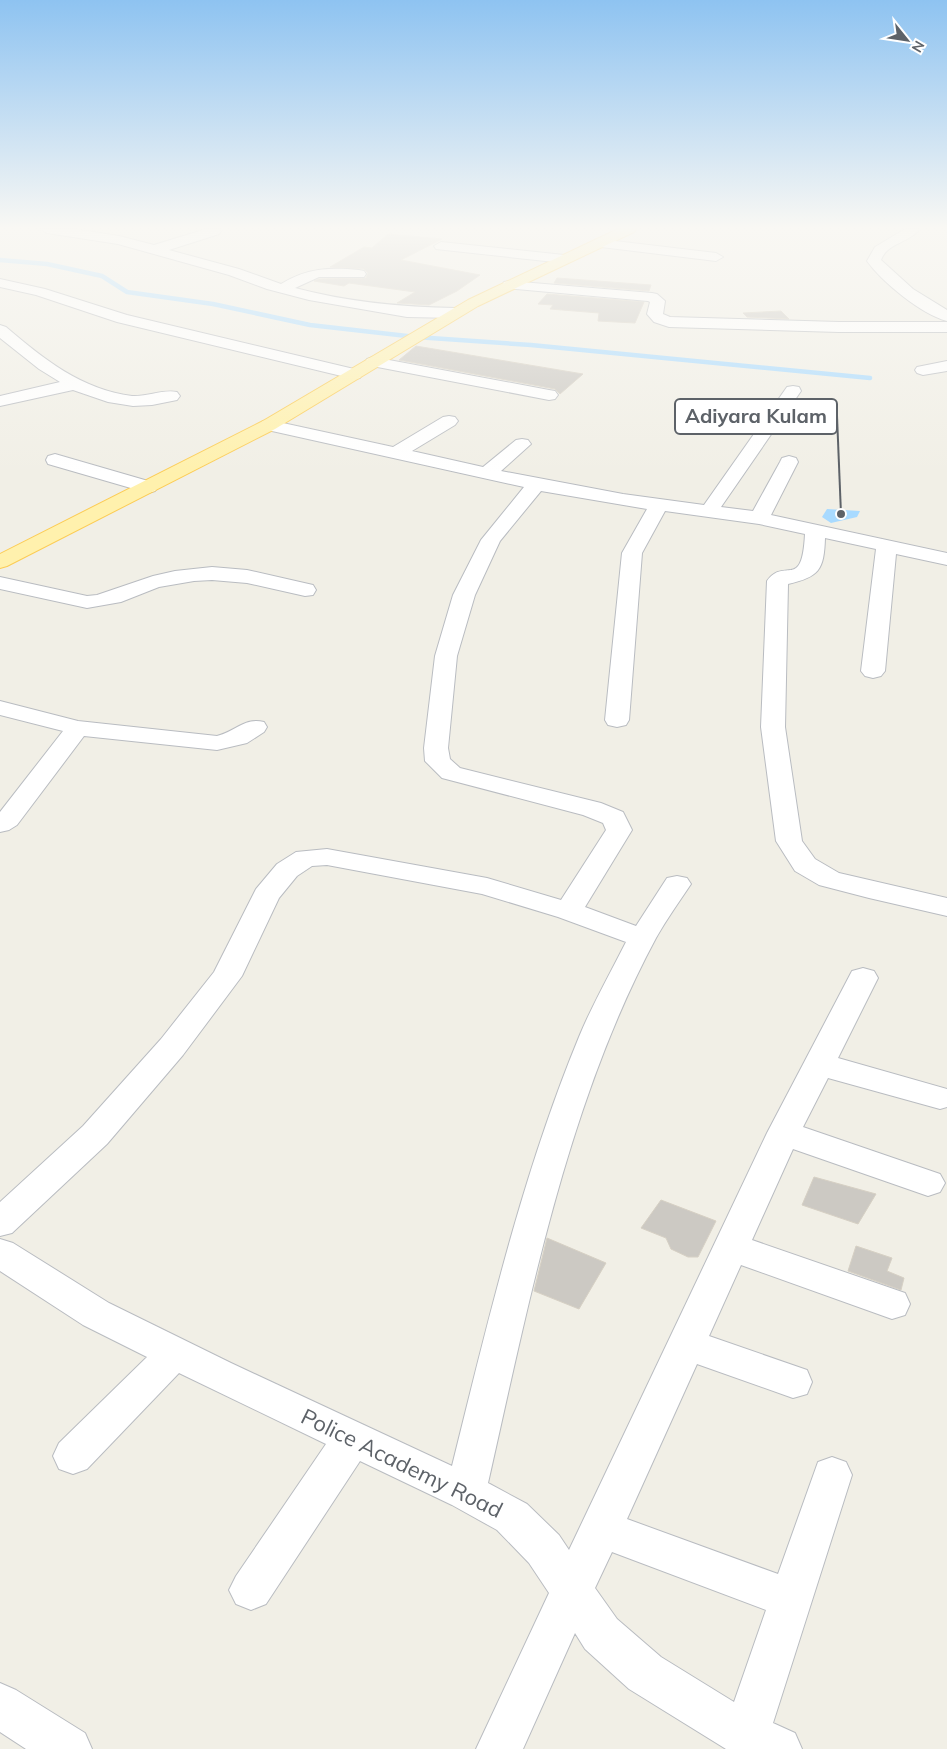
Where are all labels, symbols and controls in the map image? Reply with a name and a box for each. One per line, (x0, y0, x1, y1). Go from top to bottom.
north arrow (882, 15, 932, 65)
text: N (908, 37, 929, 56)
callout: Adiyara Kulam (675, 399, 837, 434)
text: Adiyara Kulam (685, 403, 827, 428)
street label: Police Academy Road (297, 1402, 507, 1524)

